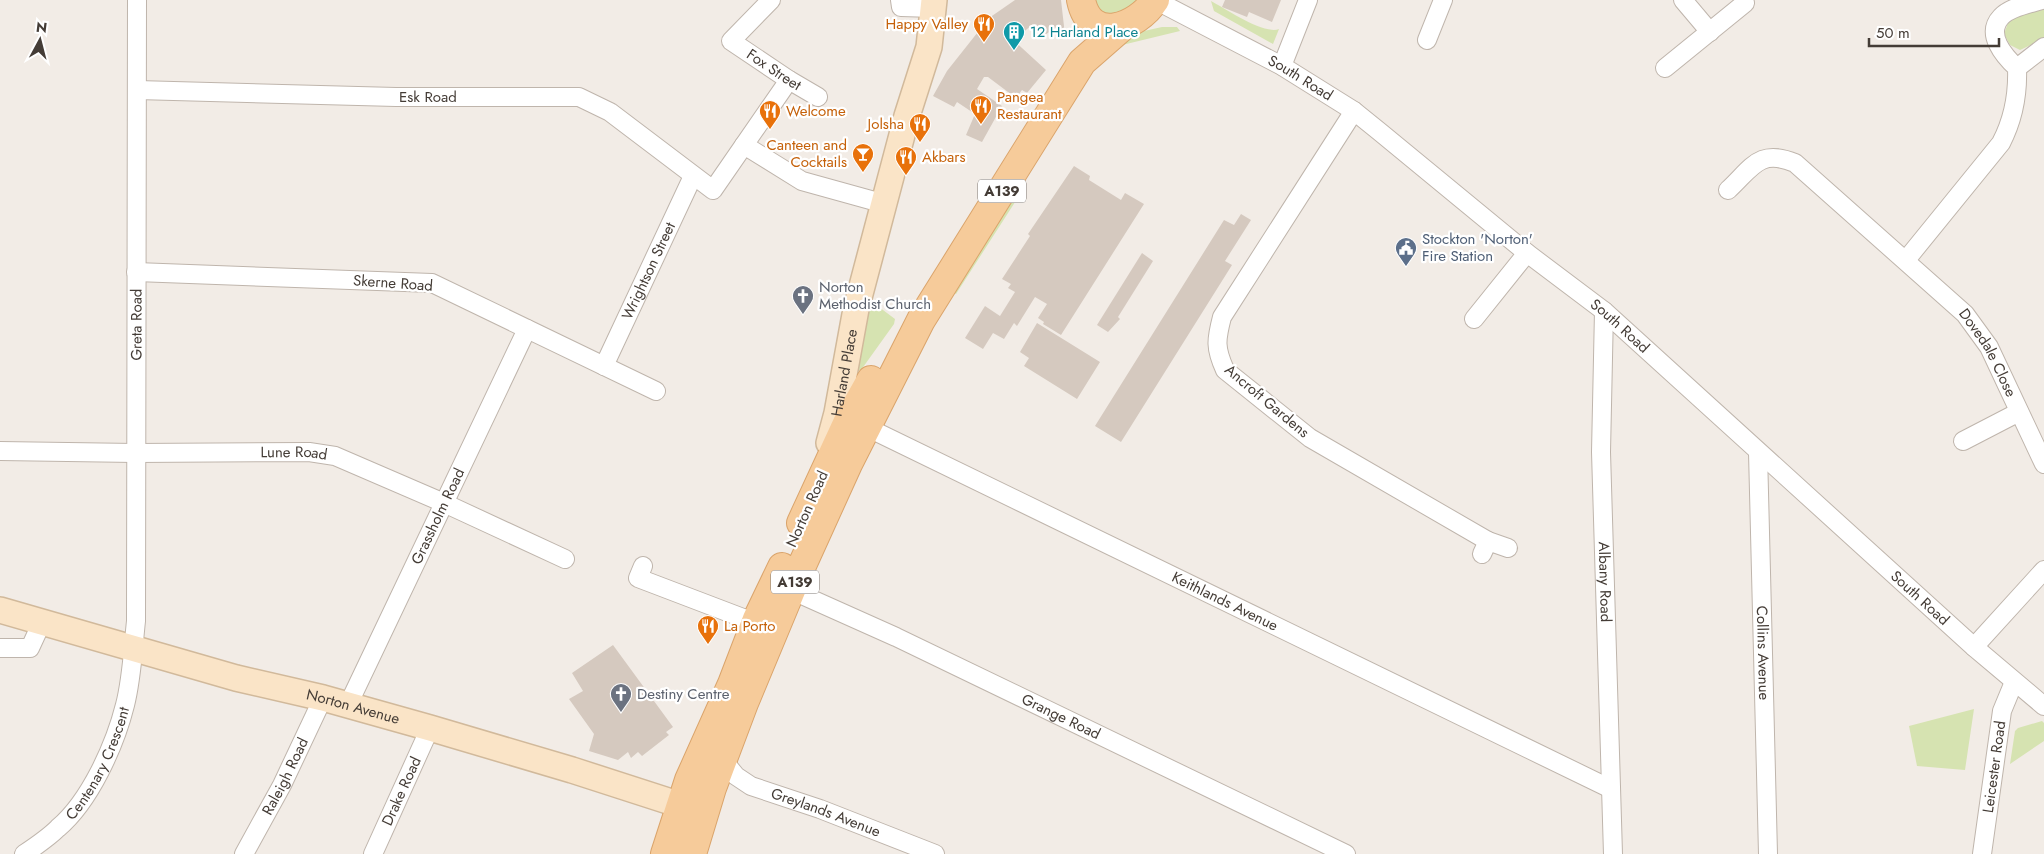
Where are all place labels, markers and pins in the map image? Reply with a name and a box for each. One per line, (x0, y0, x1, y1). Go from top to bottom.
restaurant icon: Happy Valley (972, 12, 996, 43)
place label: Happy Valley (885, 13, 968, 35)
building icon: 12 Harland Place (1002, 20, 1026, 51)
place label: 12 Harland Place (1030, 21, 1139, 43)
place label: Pangea Restaurant (997, 86, 1062, 125)
restaurant icon: Pangea Restaurant (969, 94, 993, 125)
restaurant icon: Welcome (758, 99, 782, 130)
place label: Welcome (786, 100, 846, 122)
restaurant icon: Jolsha (908, 112, 932, 143)
place label: Jolsha (866, 113, 904, 135)
place label: Canteen and Cocktails (767, 134, 847, 173)
bar icon: Canteen and Cocktails (851, 142, 875, 173)
restaurant icon: Akbars (894, 145, 918, 176)
place label: Akbars (922, 146, 965, 168)
place label: Stockton 'Norton' Fire Station (1422, 228, 1533, 267)
public building icon: Stockton 'Norton' Fire Station (1394, 236, 1418, 267)
place label: Norton Methodist Church (819, 276, 931, 315)
church icon: Norton Methodist Church (791, 284, 815, 315)
restaurant icon: La Porto (696, 614, 720, 645)
place label: La Porto (724, 615, 775, 637)
church icon: Destiny Centre (609, 682, 633, 713)
place label: Destiny Centre (637, 683, 730, 705)

